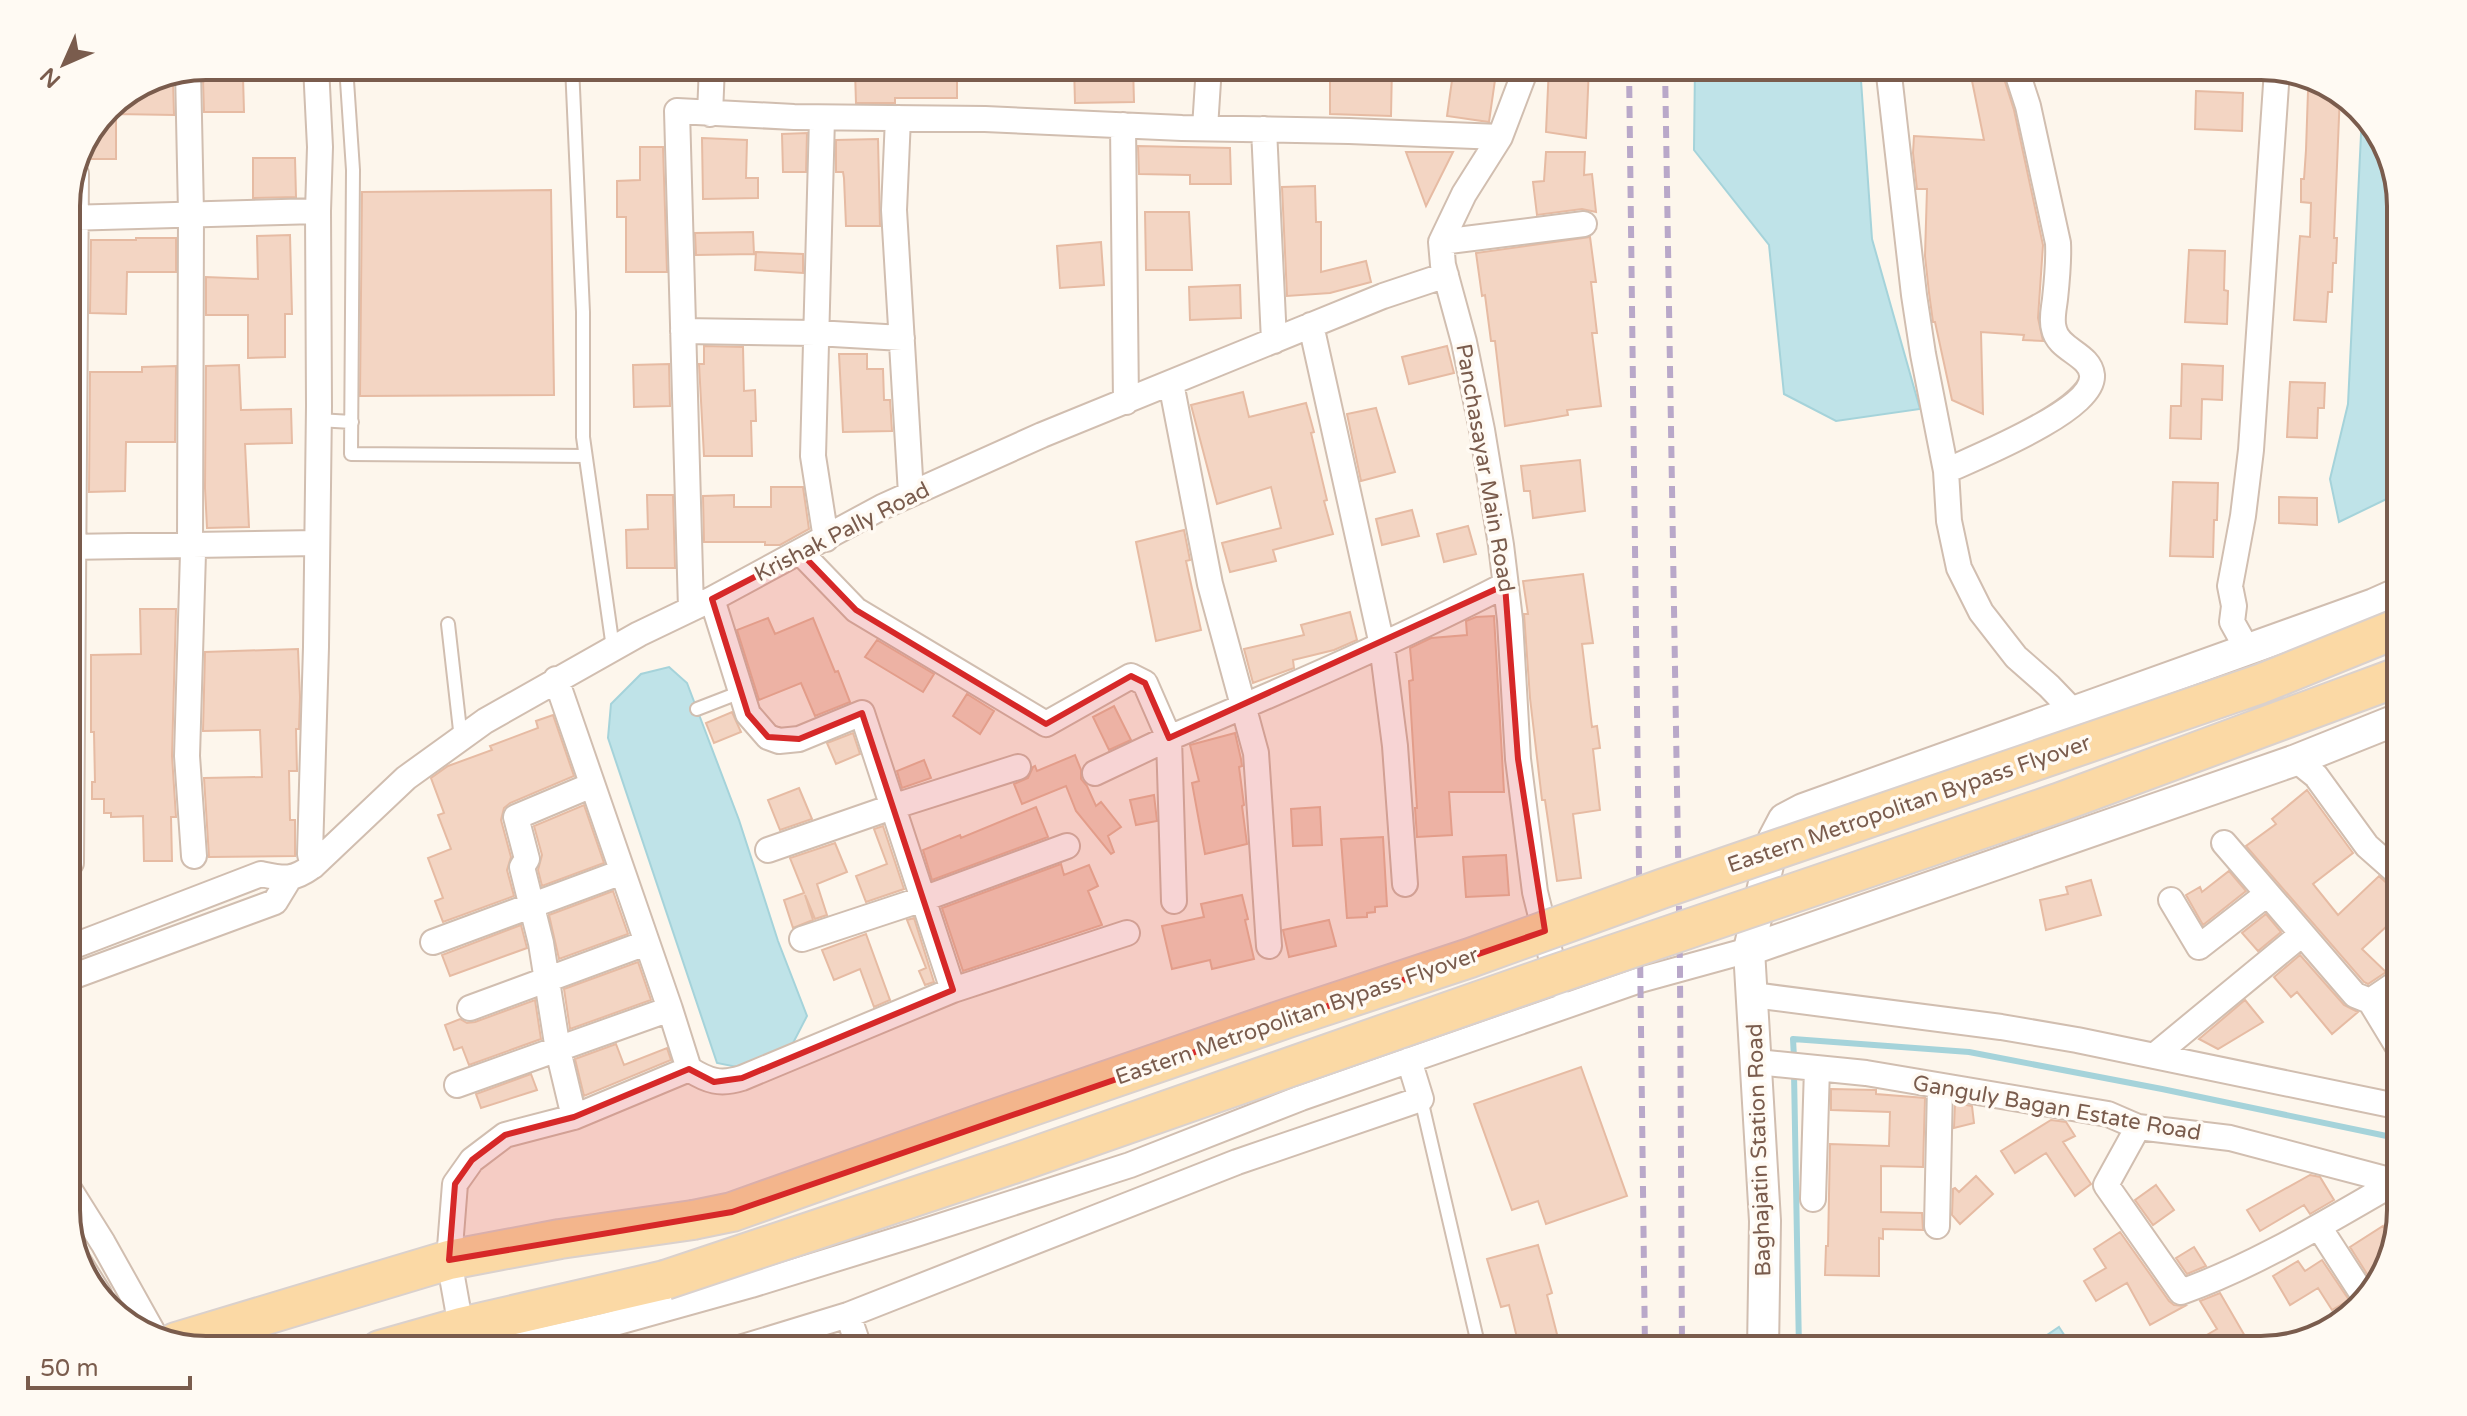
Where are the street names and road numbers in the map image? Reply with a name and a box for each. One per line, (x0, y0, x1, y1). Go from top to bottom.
street label: Panchasayar Main Road (1450, 342, 1520, 594)
street label: Krishak Pally Road (750, 477, 934, 587)
street label: Eastern Metropolitan Bypass Flyover (1724, 729, 2094, 879)
street label: Eastern Metropolitan Bypass Flyover (1112, 941, 1482, 1091)
street label: Baghajatin Station Road (1742, 1023, 1776, 1277)
street label: Ganguly Bagan Estate Road (1911, 1070, 2203, 1146)

